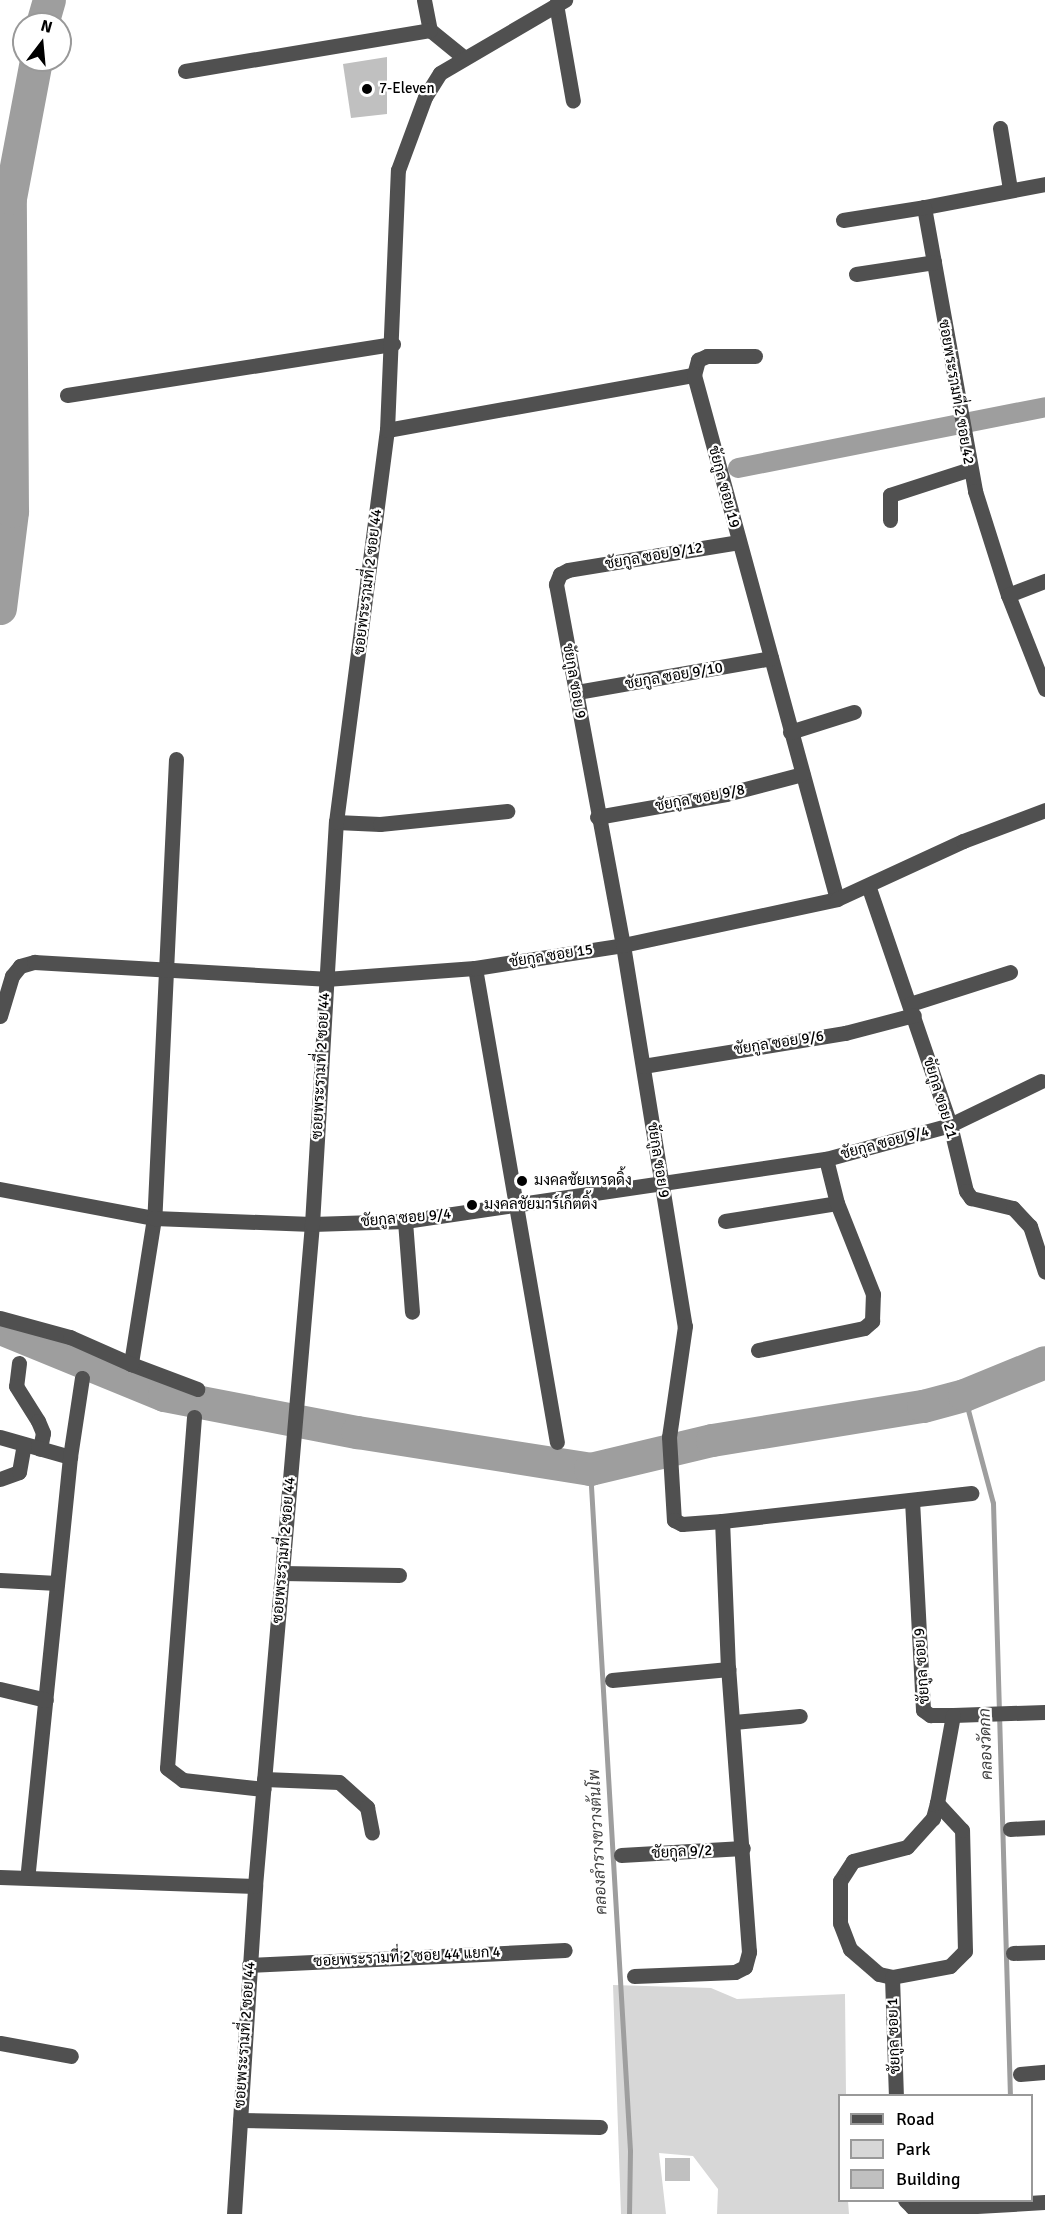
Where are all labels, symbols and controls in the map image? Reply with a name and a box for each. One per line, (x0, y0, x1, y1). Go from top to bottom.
north arrow (12, 12, 72, 72)
text: N (38, 15, 55, 38)
place label: 7-Eleven (379, 80, 435, 98)
marker: 7-Eleven (360, 82, 374, 96)
street label: ซอยพระรามที่ 2 ซอย 42 (934, 318, 978, 466)
street label: ชัยกูล ซอย 19 (704, 444, 744, 530)
street label: ซอยพระรามที่ 2 ซอย 44 (350, 508, 386, 656)
street label: ชัยกูล ซอย 9/12 (604, 539, 704, 573)
street label: ชัยกูล ซอย 9 (559, 642, 589, 720)
street label: ชัยกูล ซอย 9/10 (624, 659, 724, 693)
street label: ชัยกูล ซอย 9/8 (654, 781, 746, 815)
street label: ชัยกูล ซอย 15 (508, 941, 594, 971)
street label: ซอยพระรามที่ 2 ซอย 44 (308, 992, 334, 1140)
street label: ชัยกูล ซอย 9/6 (733, 1027, 825, 1059)
street label: ชัยกูล ซอย 21 (919, 1055, 961, 1141)
street label: ชัยกูล ซอย 9 (643, 1121, 673, 1199)
street label: ชัยกูล ซอย 9/4 (839, 1123, 931, 1163)
place label: มงคลชัยเทรดดิ้ง (534, 1172, 632, 1190)
marker: มงคลชัยเทรดดิ้ง (515, 1174, 529, 1188)
place label: มงคลชัยมาร์เก็ตติ้ง (484, 1196, 597, 1214)
marker: มงคลชัยมาร์เก็ตติ้ง (465, 1198, 479, 1212)
street label: ชัยกูล ซอย 9/4 (360, 1205, 452, 1231)
street label: ซอยพระรามที่ 2 ซอย 44 (269, 1476, 299, 1624)
street label: ชัยกูล ซอย 9 (910, 1627, 934, 1705)
water label: คลองวัดกก (975, 1708, 997, 1780)
water label: คลองลำรางขวางต้นโพ (585, 1769, 611, 1915)
street label: ชัยกูล 9/2 (651, 1841, 713, 1863)
street label: ซอยพระรามที่ 2 ซอย 44 แยก 4 (313, 1943, 501, 1971)
street label: ซอยพระรามที่ 2 ซอย 44 (231, 1961, 259, 2109)
street label: ชัยกูล ซอย 1 (884, 1998, 904, 2074)
legend (838, 2094, 1033, 2202)
text: Road (896, 2108, 935, 2130)
text: Park (896, 2138, 931, 2160)
text: Building (896, 2168, 960, 2190)

